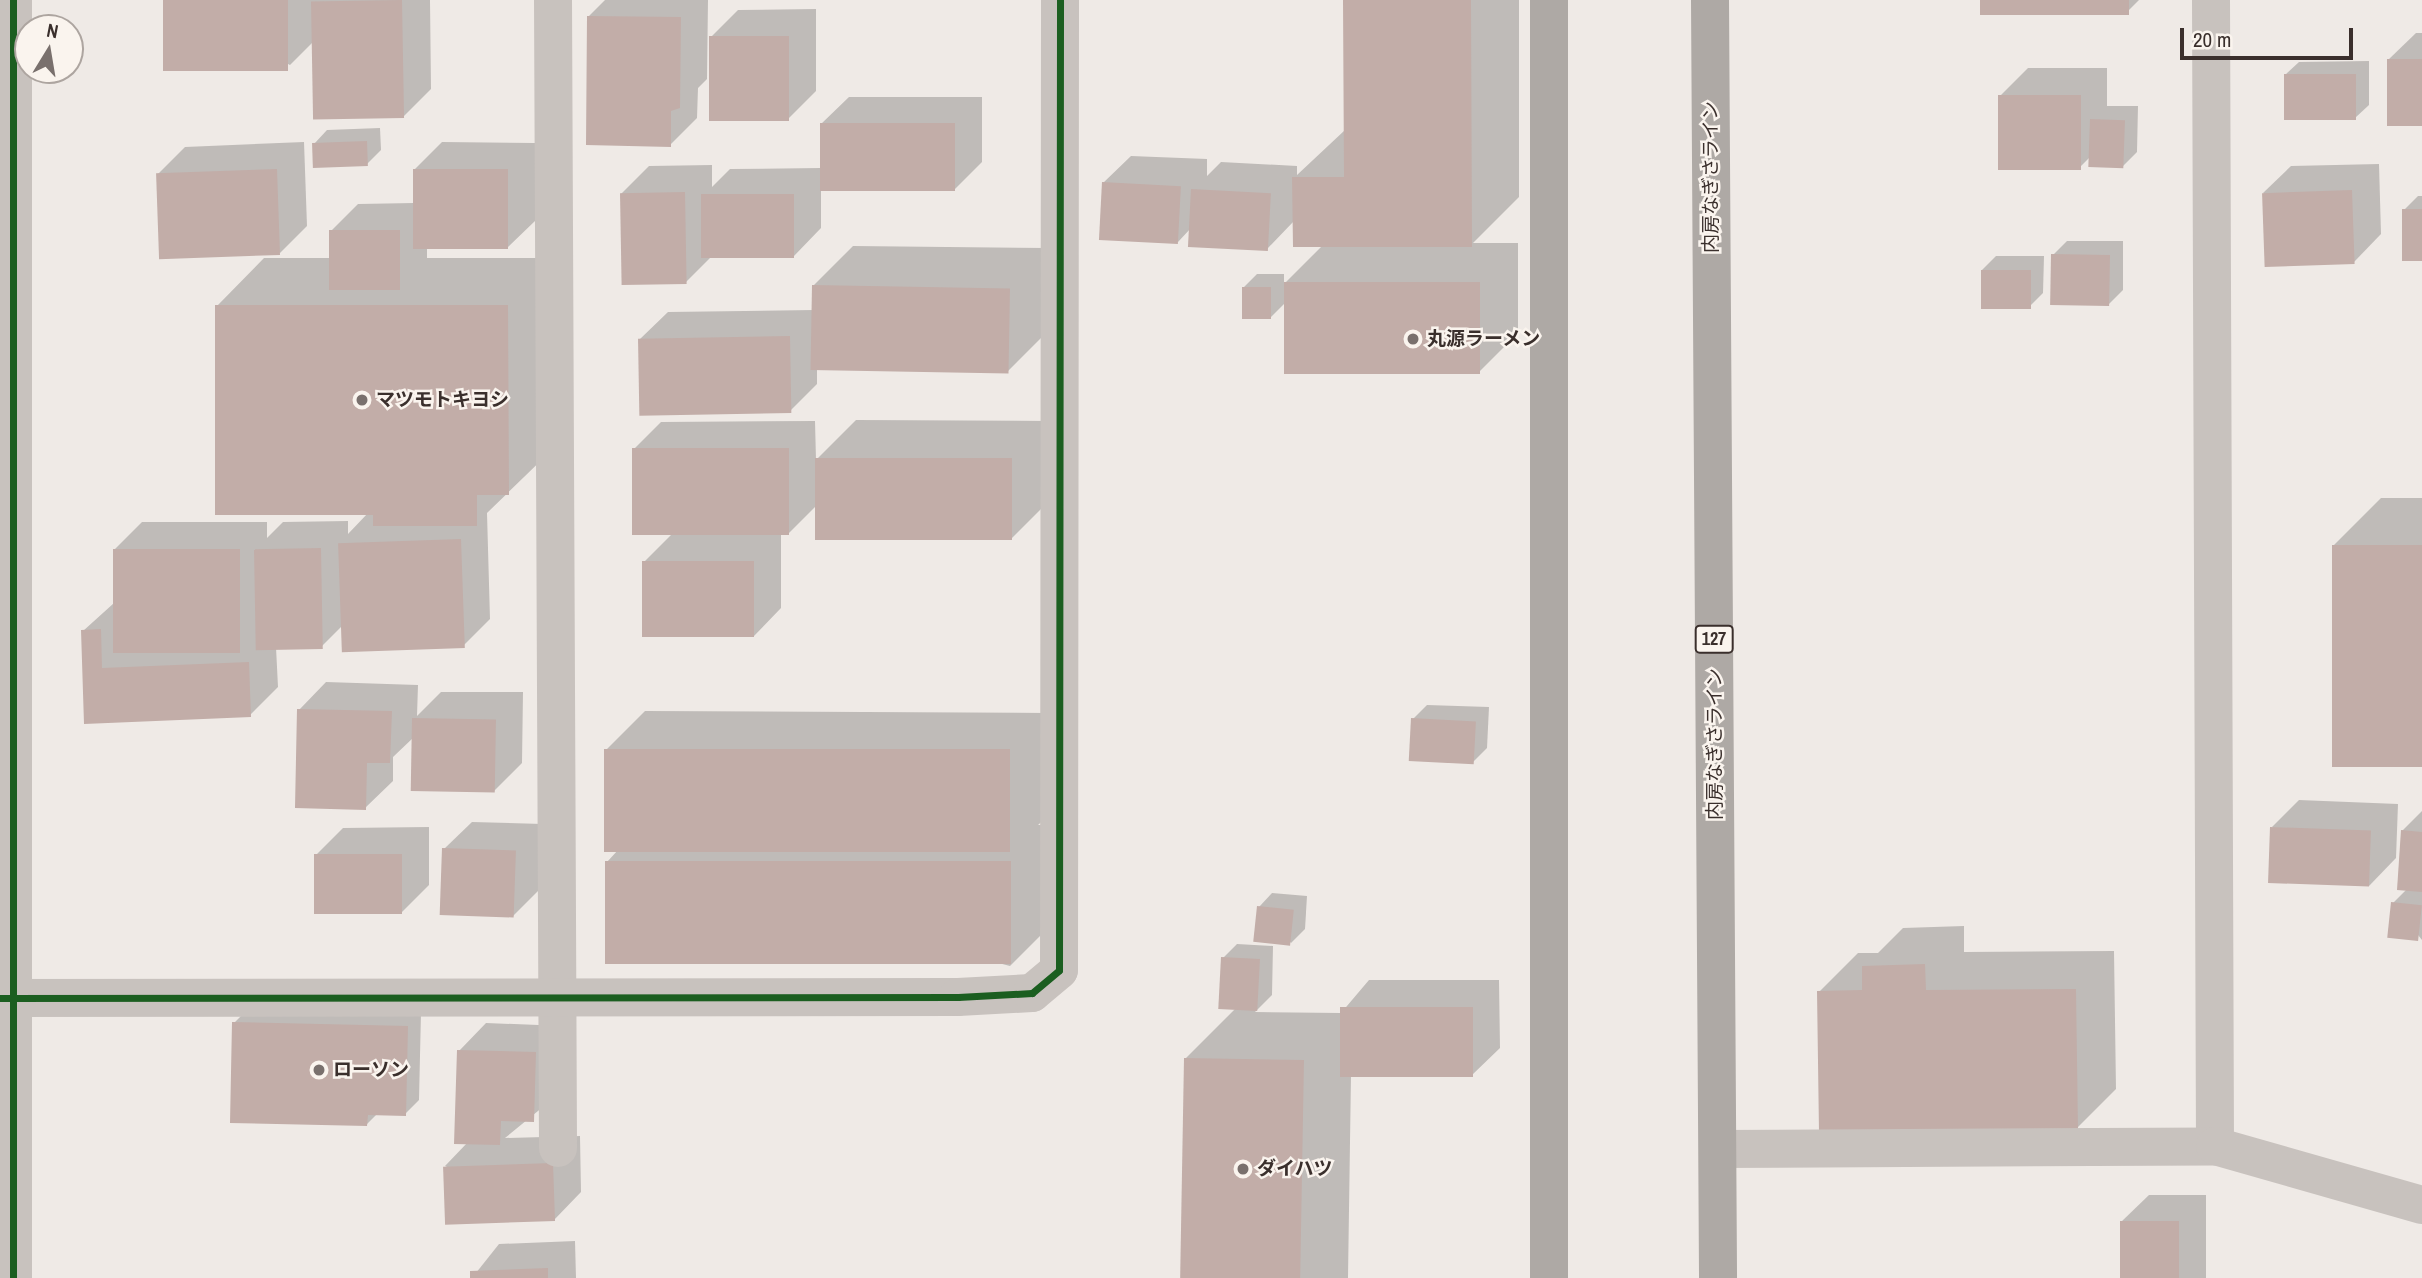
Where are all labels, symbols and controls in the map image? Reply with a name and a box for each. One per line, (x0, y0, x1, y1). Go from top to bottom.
north arrow (14, 14, 84, 84)
scale bar (2184, 14, 2357, 58)
text: N (45, 17, 61, 44)
text: 20 m (2193, 25, 2231, 54)
street label: 内房なぎさライン (1700, 101, 1722, 253)
place label: 丸源ラーメン (1427, 328, 1541, 350)
marker: 丸源ラーメン (1405, 331, 1421, 347)
place label: マツモトキヨシ (376, 389, 509, 411)
marker: マツモトキヨシ (354, 392, 370, 408)
road number: 127 (1693, 624, 1735, 654)
street label: 内房なぎさライン (1704, 668, 1726, 820)
place label: ローソン (333, 1059, 409, 1081)
marker: ローソン (311, 1062, 327, 1078)
place label: ダイハツ (1257, 1158, 1333, 1180)
marker: ダイハツ (1235, 1161, 1251, 1177)

